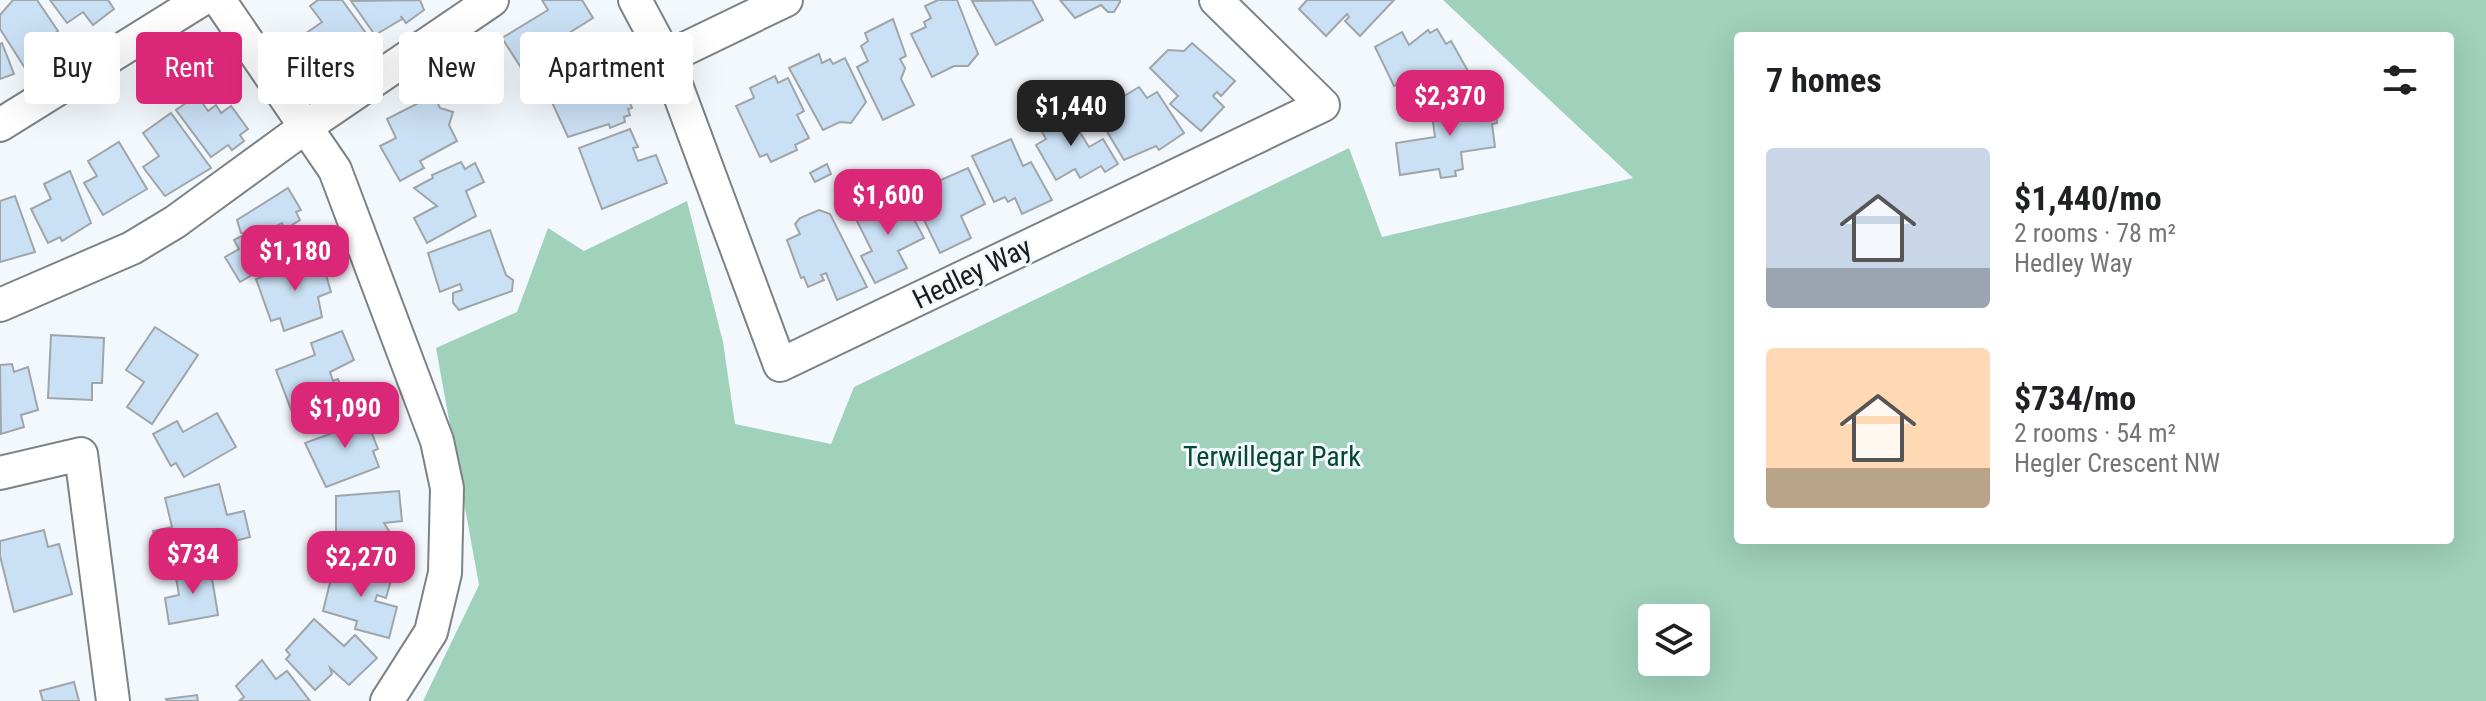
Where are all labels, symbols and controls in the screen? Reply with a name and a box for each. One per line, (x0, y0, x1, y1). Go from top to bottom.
chip: Buy (24, 32, 120, 104)
chip: Rent (136, 32, 242, 104)
chip: Filters (258, 32, 383, 104)
chip: New (399, 32, 504, 104)
chip: Apartment (520, 32, 693, 104)
icon: filters (2378, 58, 2422, 102)
text: 7 homes (1766, 60, 1882, 100)
pin: $2,370 (1385, 70, 1515, 138)
pin: $1,440 (1006, 80, 1136, 148)
text: $2,370 (1414, 81, 1486, 111)
text: $1,440 (1035, 91, 1107, 121)
pin: $1,600 (823, 169, 953, 237)
text: $1,440/mo (2014, 178, 2162, 218)
text: $1,600 (852, 180, 924, 210)
icon: home (1830, 180, 1926, 276)
text: 2 rooms · 78 m² (2014, 218, 2176, 248)
pin: $1,180 (230, 225, 360, 293)
street label: Hedley Way (907, 230, 1037, 316)
text: $1,180 (259, 236, 331, 266)
text: Hedley Way (2014, 248, 2132, 278)
text: $734/mo (2014, 378, 2136, 418)
icon: home (1830, 380, 1926, 476)
pin: $1,090 (280, 382, 410, 450)
text: $1,090 (309, 393, 381, 423)
text: 2 rooms · 54 m² (2014, 418, 2176, 448)
park label: Terwillegar Park (1183, 440, 1361, 473)
text: Hegler Crescent NW (2014, 448, 2220, 478)
pin: $734 (146, 528, 240, 596)
pin: $2,270 (296, 531, 426, 599)
text: $734 (167, 539, 219, 569)
text: $2,270 (325, 542, 397, 572)
map controls (1638, 604, 1710, 676)
button: layers (1638, 604, 1710, 676)

